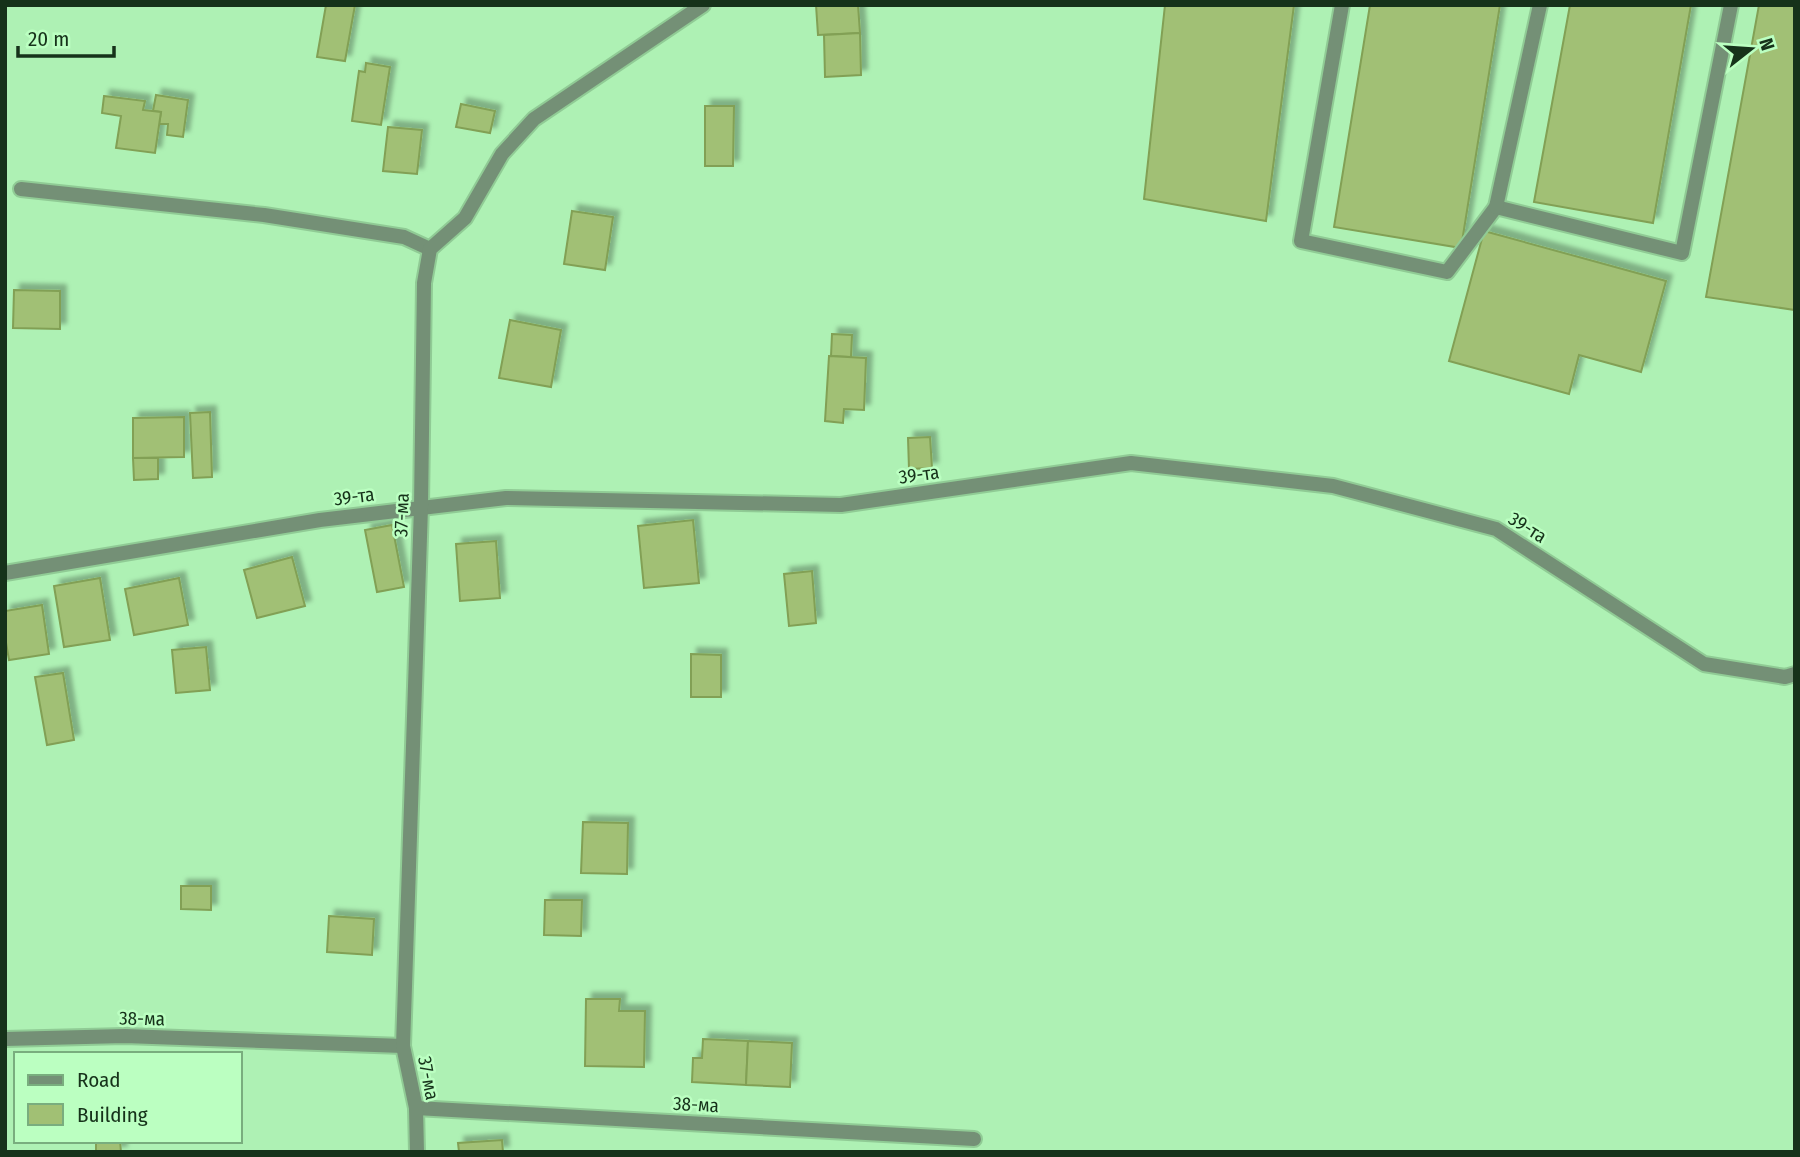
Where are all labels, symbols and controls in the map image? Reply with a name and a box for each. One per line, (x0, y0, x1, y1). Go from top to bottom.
scale bar (18, 14, 114, 58)
north arrow (1716, 14, 1786, 84)
text: 20 m (28, 26, 69, 52)
text: N (1754, 35, 1779, 53)
street label: 39-та (897, 460, 941, 489)
street label: 39-та (333, 483, 376, 510)
street label: 37-ма (389, 493, 414, 537)
street label: 39-та (1504, 507, 1551, 548)
street label: 38-ма (119, 1007, 165, 1030)
legend (14, 1052, 242, 1143)
street label: 37-ма (413, 1054, 444, 1102)
text: Road (77, 1067, 121, 1093)
street label: 38-ма (672, 1092, 720, 1117)
text: Building (77, 1102, 148, 1128)

